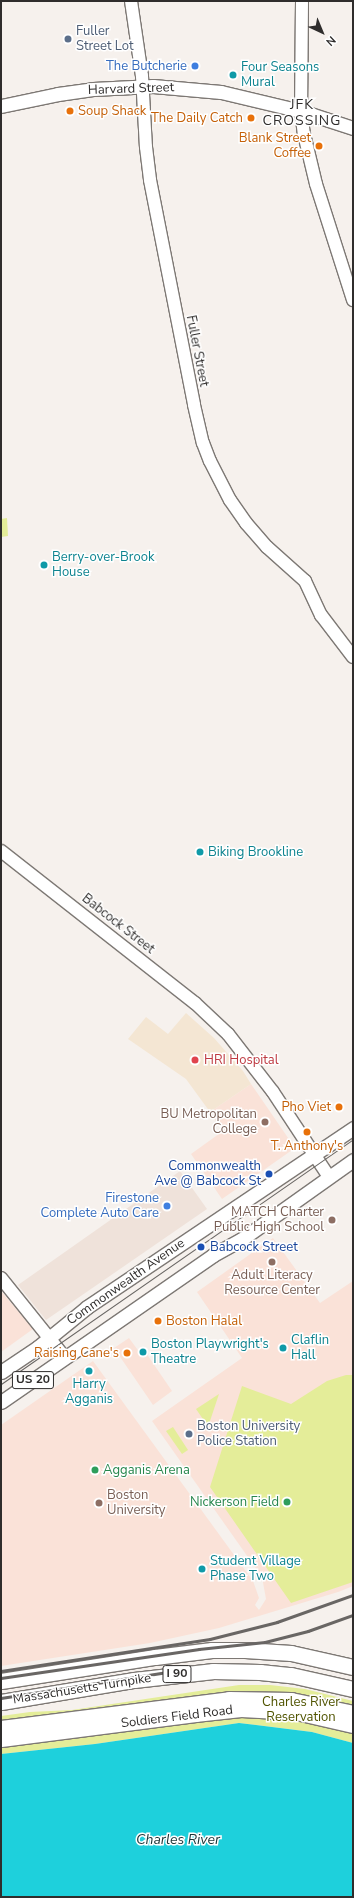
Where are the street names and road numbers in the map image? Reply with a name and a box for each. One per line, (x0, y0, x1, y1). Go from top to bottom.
street label: Harvard Street (88, 80, 174, 98)
street label: Fuller Street (182, 314, 212, 388)
street label: Babcock Street (79, 891, 157, 957)
street label: Commonwealth Avenue (64, 1235, 188, 1329)
road number: US 20 (11, 1370, 55, 1390)
road number: I 90 (162, 1664, 192, 1684)
street label: Massachusetts Turnpike (12, 1670, 152, 1708)
street label: Soldiers Field Road (120, 1702, 234, 1732)

